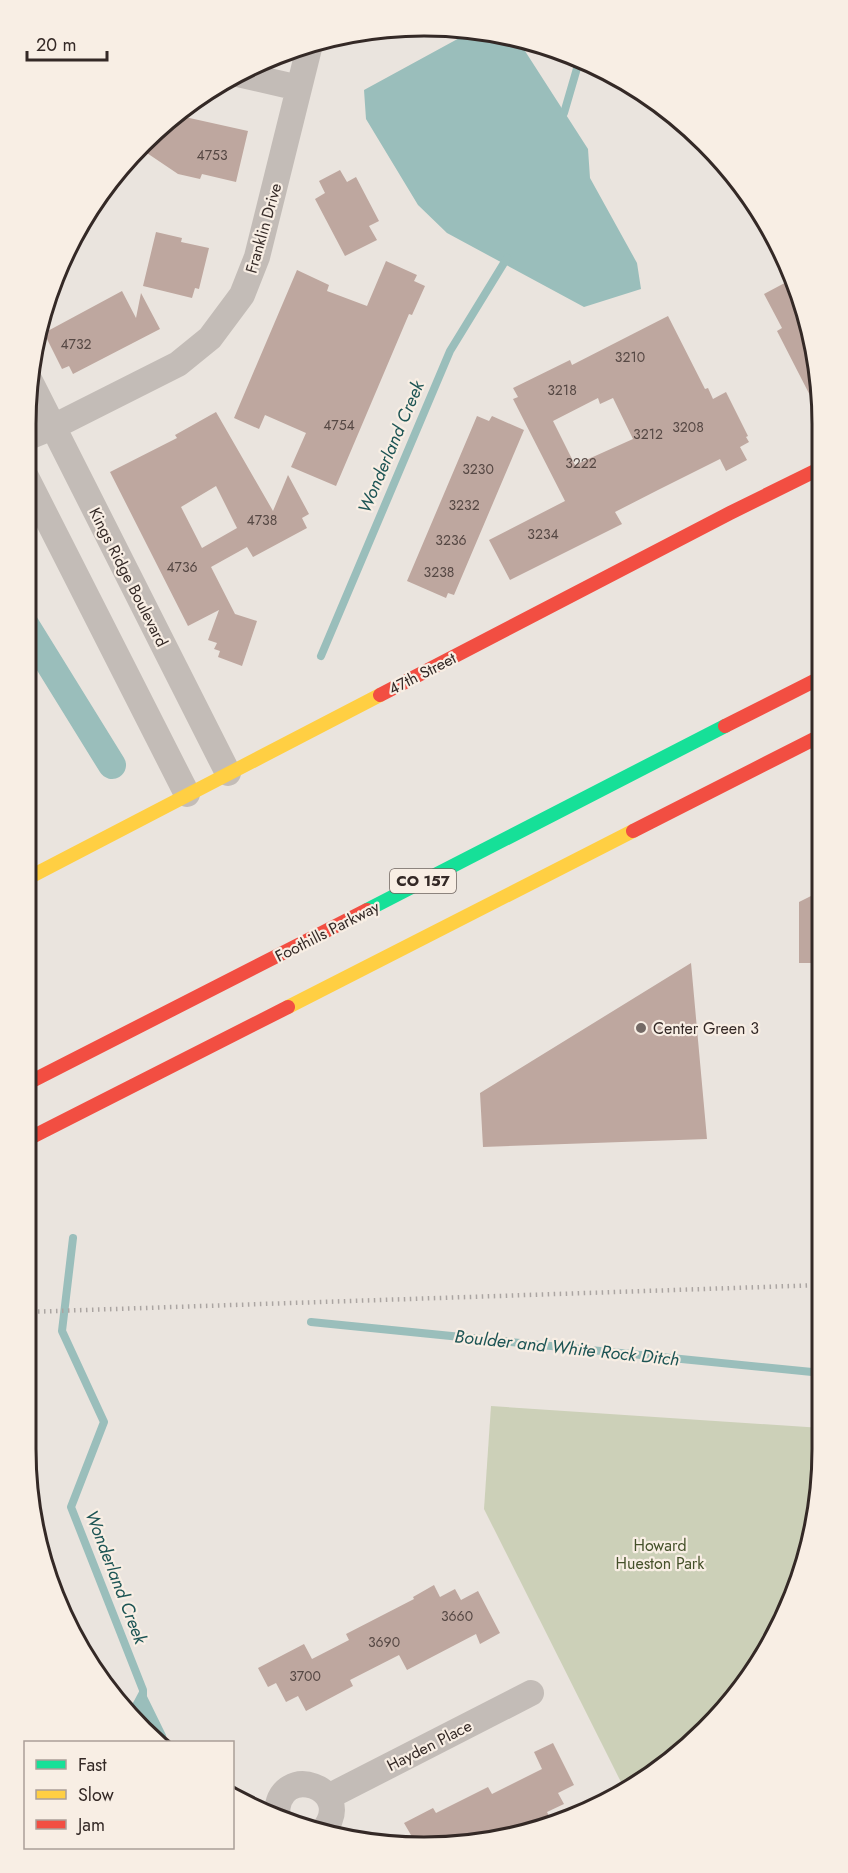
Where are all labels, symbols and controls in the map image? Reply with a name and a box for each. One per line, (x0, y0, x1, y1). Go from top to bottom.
scale bar (27, 24, 106, 62)
text: 20 m (36, 32, 76, 58)
house number: 4753 (196, 145, 228, 165)
street label: Franklin Drive (240, 180, 287, 276)
house number: 4732 (60, 334, 92, 354)
house number: 3210 (615, 347, 645, 367)
water label: Wonderland Creek (351, 376, 431, 517)
house number: 3218 (547, 380, 577, 400)
house number: 4754 (323, 415, 355, 435)
house number: 3208 (672, 417, 704, 437)
house number: 3212 (633, 424, 663, 444)
house number: 3222 (565, 453, 597, 473)
house number: 3230 (462, 459, 494, 479)
house number: 3232 (448, 495, 480, 515)
street label: Kings Ridge Boulevard (83, 504, 174, 651)
house number: 4738 (247, 510, 277, 530)
house number: 3234 (527, 524, 559, 544)
house number: 3236 (435, 530, 467, 550)
house number: 4736 (166, 557, 198, 577)
house number: 3238 (424, 562, 454, 582)
street label: 47th Street (385, 647, 460, 700)
road number: CO 157 (390, 869, 456, 893)
street label: Foothills Parkway (271, 895, 384, 968)
place label: Center Green 3 (653, 1017, 759, 1040)
marker: Center Green 3 (634, 1021, 648, 1035)
water label: Boulder and White Rock Ditch (453, 1323, 681, 1373)
water label: Wonderland Creek (79, 1506, 154, 1649)
park label: Howard Hueston Park (616, 1534, 705, 1575)
house number: 3660 (441, 1606, 473, 1626)
house number: 3690 (368, 1632, 400, 1652)
house number: 3700 (289, 1666, 321, 1686)
street label: Hayden Place (383, 1714, 476, 1777)
legend (24, 1741, 234, 1849)
text: Fast (78, 1752, 107, 1778)
text: Slow (78, 1782, 115, 1808)
text: Jam (76, 1812, 105, 1838)

